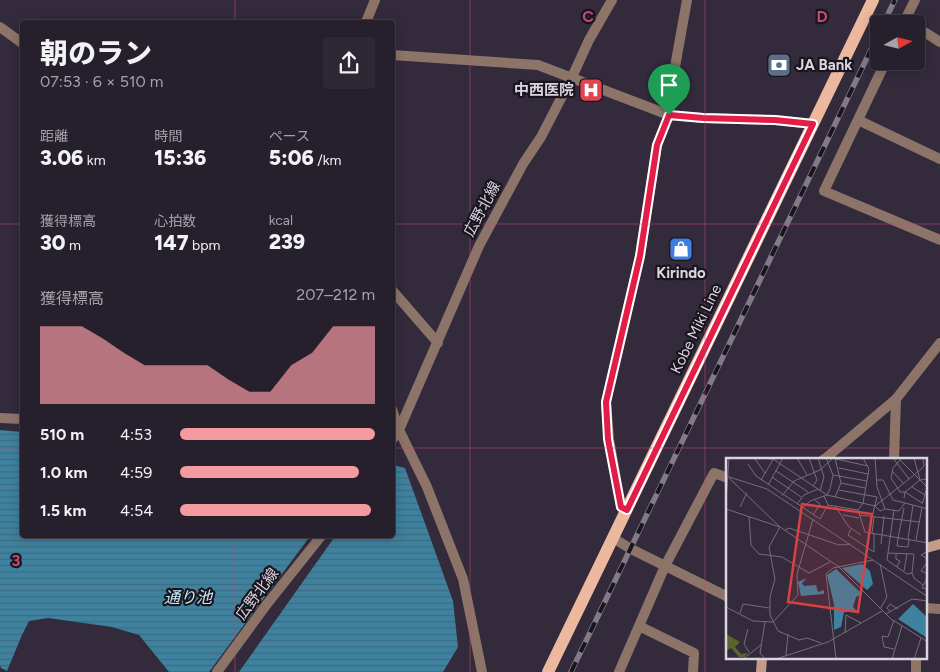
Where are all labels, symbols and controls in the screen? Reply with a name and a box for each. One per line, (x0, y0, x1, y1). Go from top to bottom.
text: C (582, 7, 594, 26)
text: D (816, 7, 828, 26)
north arrow (870, 15, 925, 70)
map controls (870, 15, 925, 70)
text: 朝のラン (40, 36, 152, 70)
button: share (323, 37, 375, 89)
bank icon: JA Bank (766, 52, 792, 78)
place label: JA Bank (796, 56, 852, 74)
pin (648, 64, 690, 115)
icon: arrive (655, 71, 683, 99)
text: 07:53 · 6 × 510 m (40, 72, 163, 91)
hospital icon: 中西医院 (578, 77, 604, 103)
place label: 中西医院 (514, 81, 574, 99)
text: 距離 (40, 128, 68, 145)
text: 時間 (154, 128, 182, 145)
text: ペース (269, 128, 310, 145)
text: 3.06 (40, 145, 83, 170)
text: 15:36 (154, 145, 206, 170)
text: 5:06 (269, 145, 314, 170)
text: km (83, 152, 106, 169)
text: /km (314, 152, 341, 169)
street label: 広野北線 (460, 178, 504, 240)
text: kcal (269, 212, 293, 229)
text: 獲得標高 (40, 213, 96, 230)
text: 心拍数 (154, 213, 196, 230)
text: 239 (269, 229, 305, 254)
text: 30 (40, 230, 65, 255)
text: 147 (154, 230, 189, 255)
shop icon: Kirindo (668, 236, 694, 262)
text: m (65, 237, 81, 254)
text: bpm (189, 237, 220, 254)
place label: Kirindo (656, 264, 706, 282)
street label: Kobe Miki Line (667, 282, 725, 376)
text: 207–212 m (296, 285, 375, 304)
text: 獲得標高 (40, 289, 104, 308)
text: 510 m (40, 425, 84, 444)
text: 4:53 (120, 425, 152, 444)
inset map (726, 458, 928, 660)
text: 1.0 km (40, 463, 87, 482)
text: 4:59 (120, 463, 152, 482)
text: 1.5 km (40, 501, 86, 520)
text: 4:54 (120, 501, 153, 520)
text: 3 (12, 551, 21, 570)
street label: 広野北線 (232, 565, 282, 623)
water label: 通り池 (164, 588, 214, 607)

